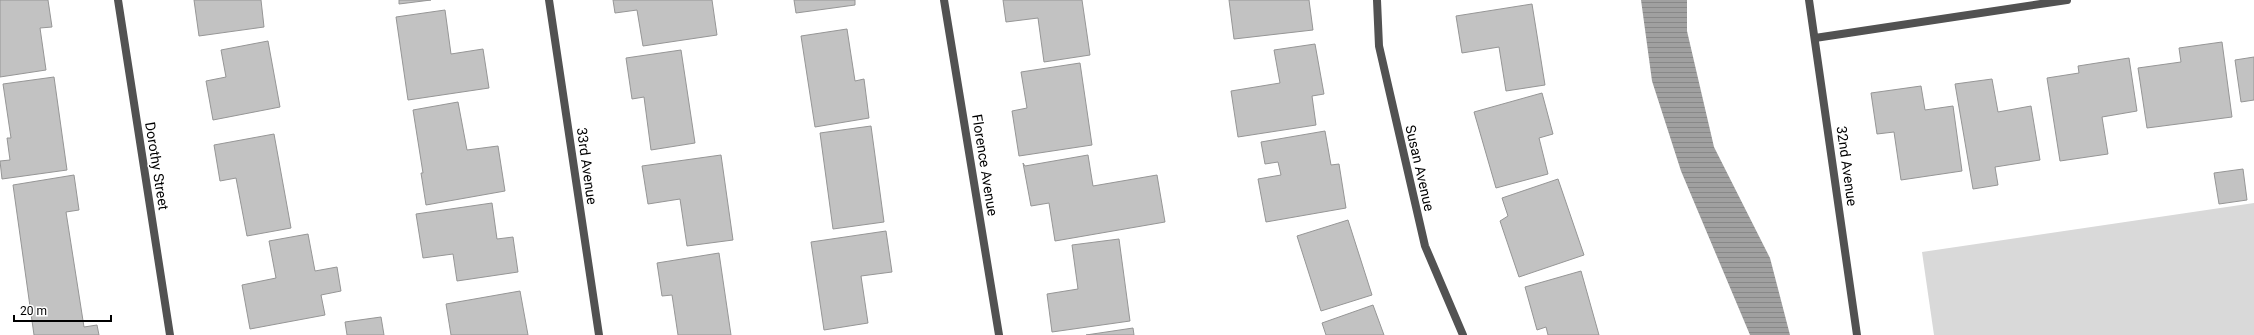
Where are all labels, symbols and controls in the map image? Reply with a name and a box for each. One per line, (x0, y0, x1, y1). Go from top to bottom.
street label: Florence Avenue (969, 113, 1001, 217)
street label: Dorothy Street (142, 121, 172, 212)
street label: Susan Avenue (1402, 123, 1438, 213)
street label: 32nd Avenue (1833, 125, 1861, 207)
street label: 33rd Avenue (574, 127, 600, 205)
scale bar (14, 297, 111, 323)
text: 20 m (20, 304, 47, 318)

